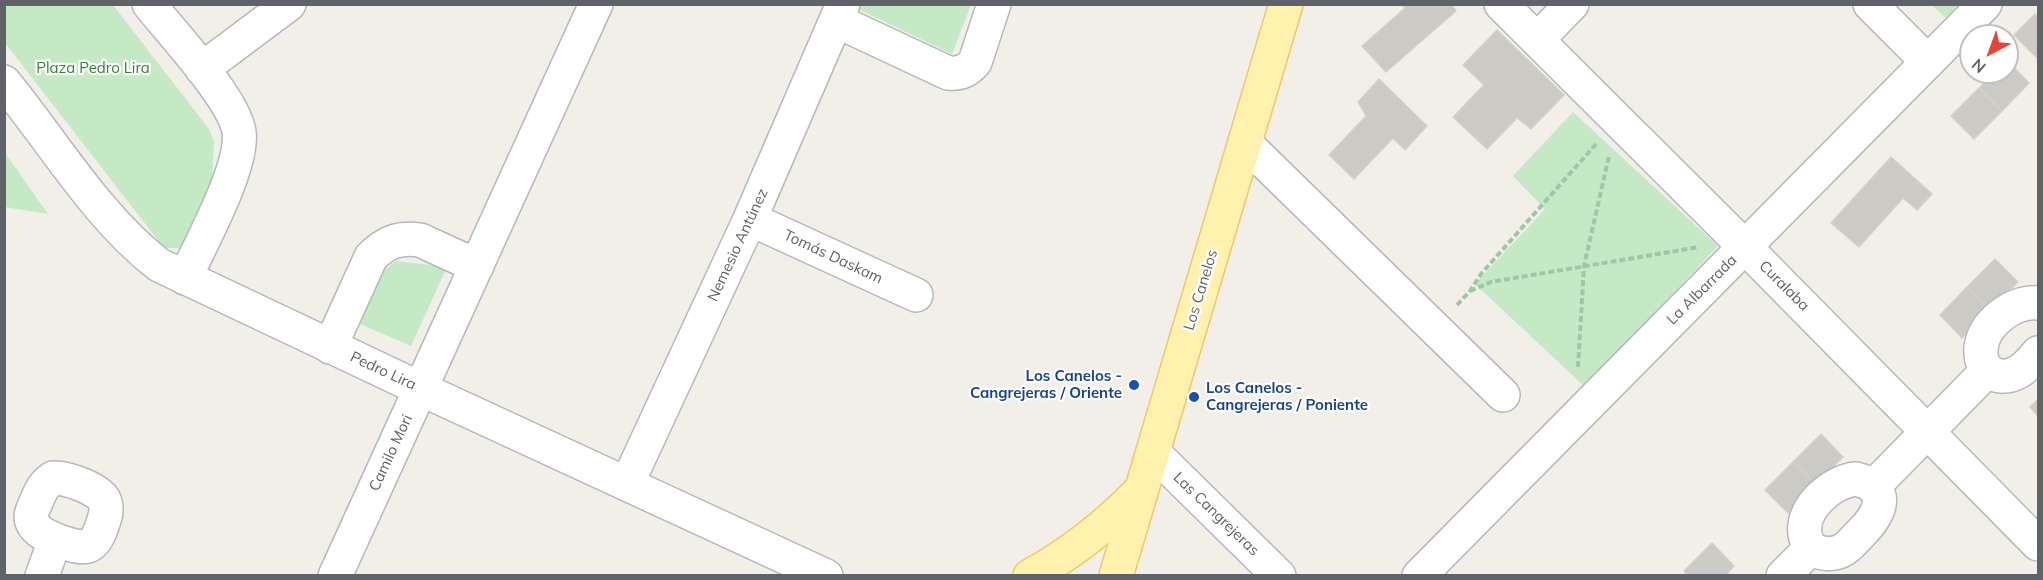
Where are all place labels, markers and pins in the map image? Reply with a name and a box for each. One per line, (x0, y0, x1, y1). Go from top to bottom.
place label: Los Canelos - Cangrejeras / Oriente (970, 367, 1122, 402)
marker: Los Canelos - Cangrejeras / Oriente (1127, 378, 1141, 392)
place label: Los Canelos - Cangrejeras / Poniente (1206, 379, 1368, 414)
marker: Los Canelos - Cangrejeras / Poniente (1187, 390, 1201, 404)

